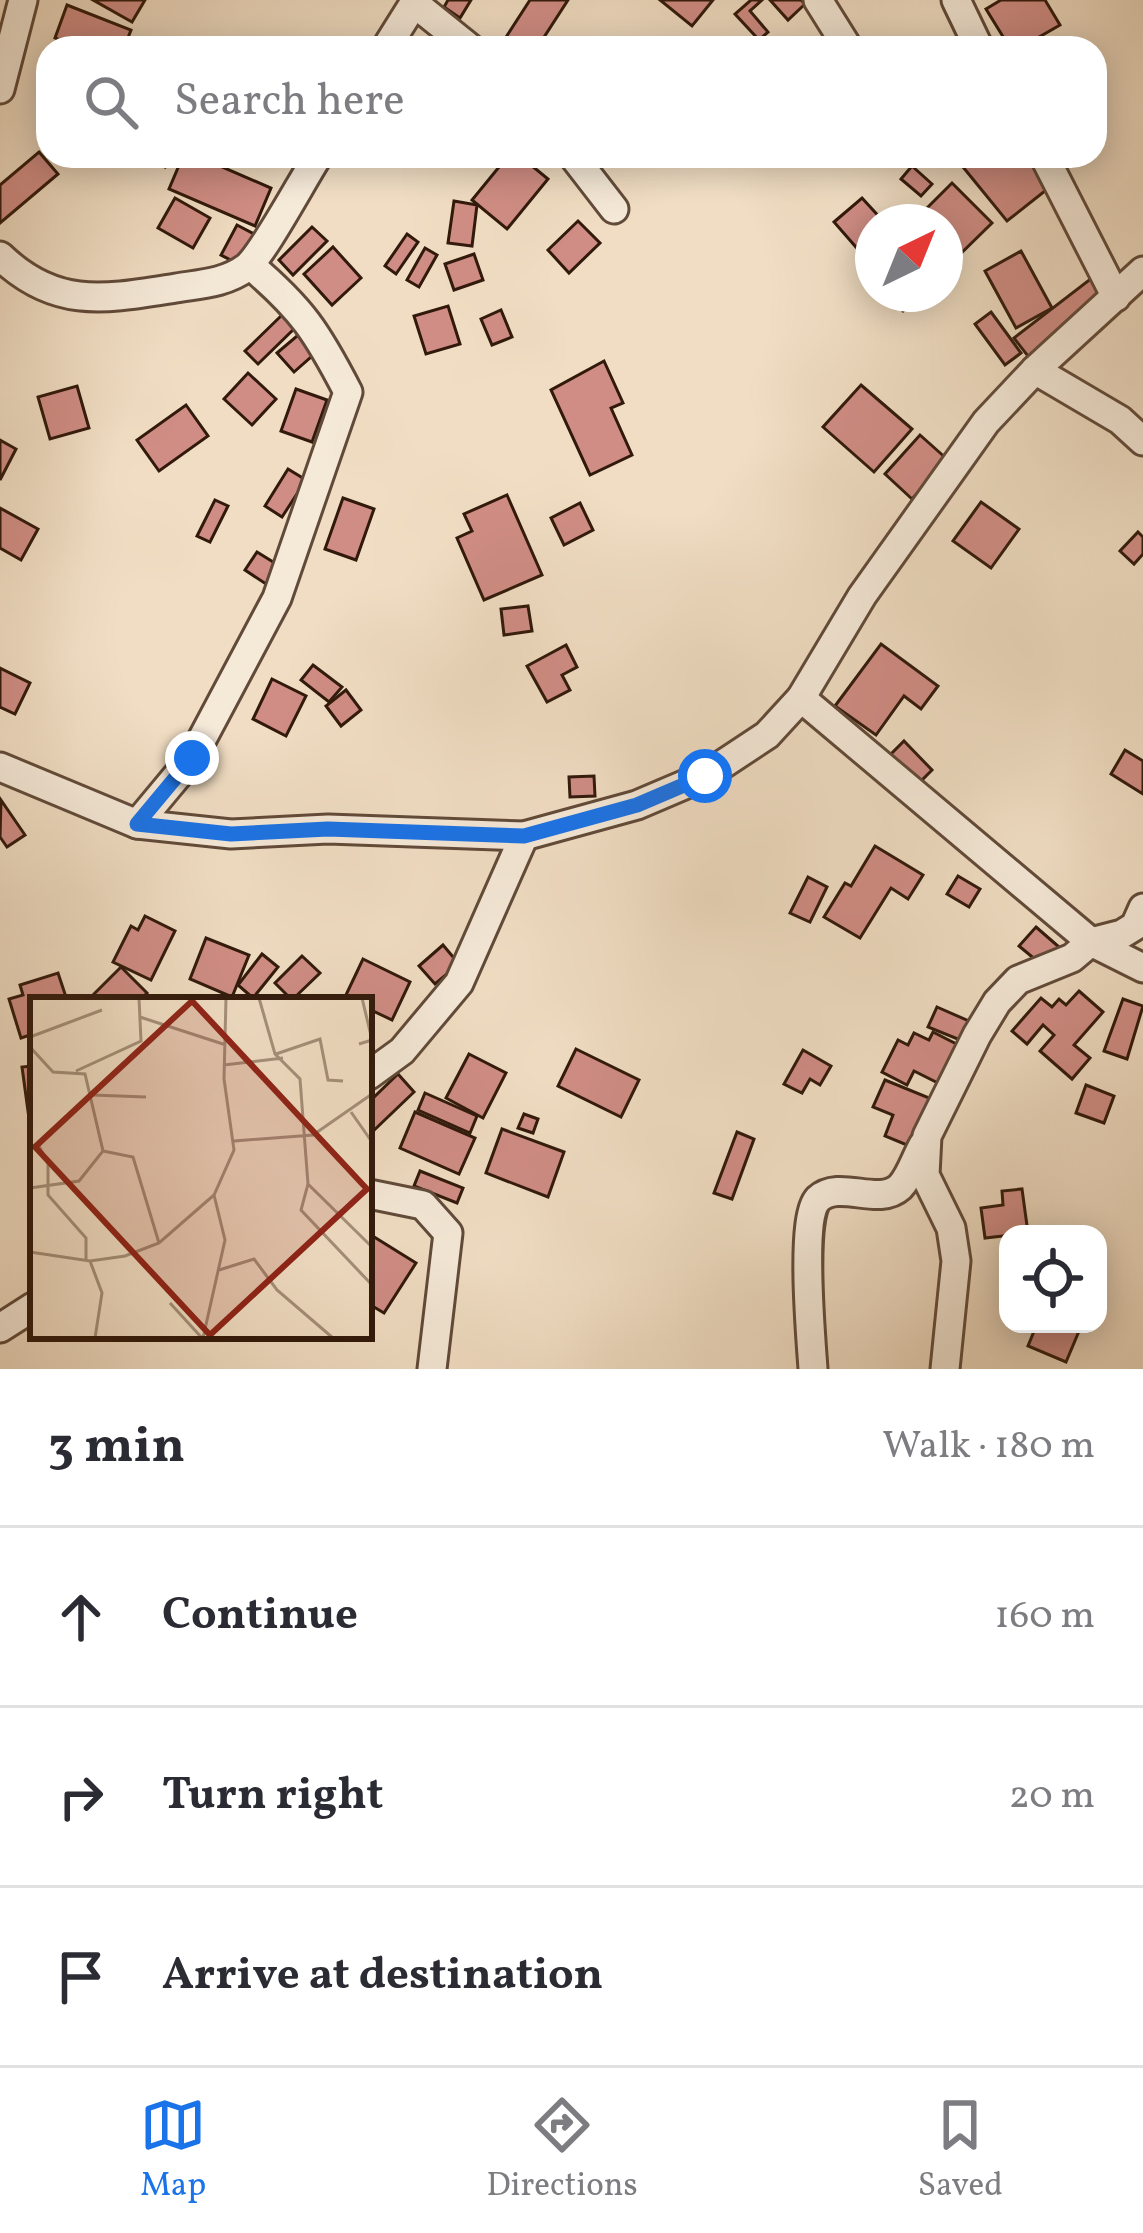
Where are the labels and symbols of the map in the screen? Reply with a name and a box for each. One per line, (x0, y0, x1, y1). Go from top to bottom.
north arrow (855, 204, 963, 312)
route end (165, 731, 219, 785)
route start (678, 749, 732, 803)
inset map (30, 997, 372, 1339)

